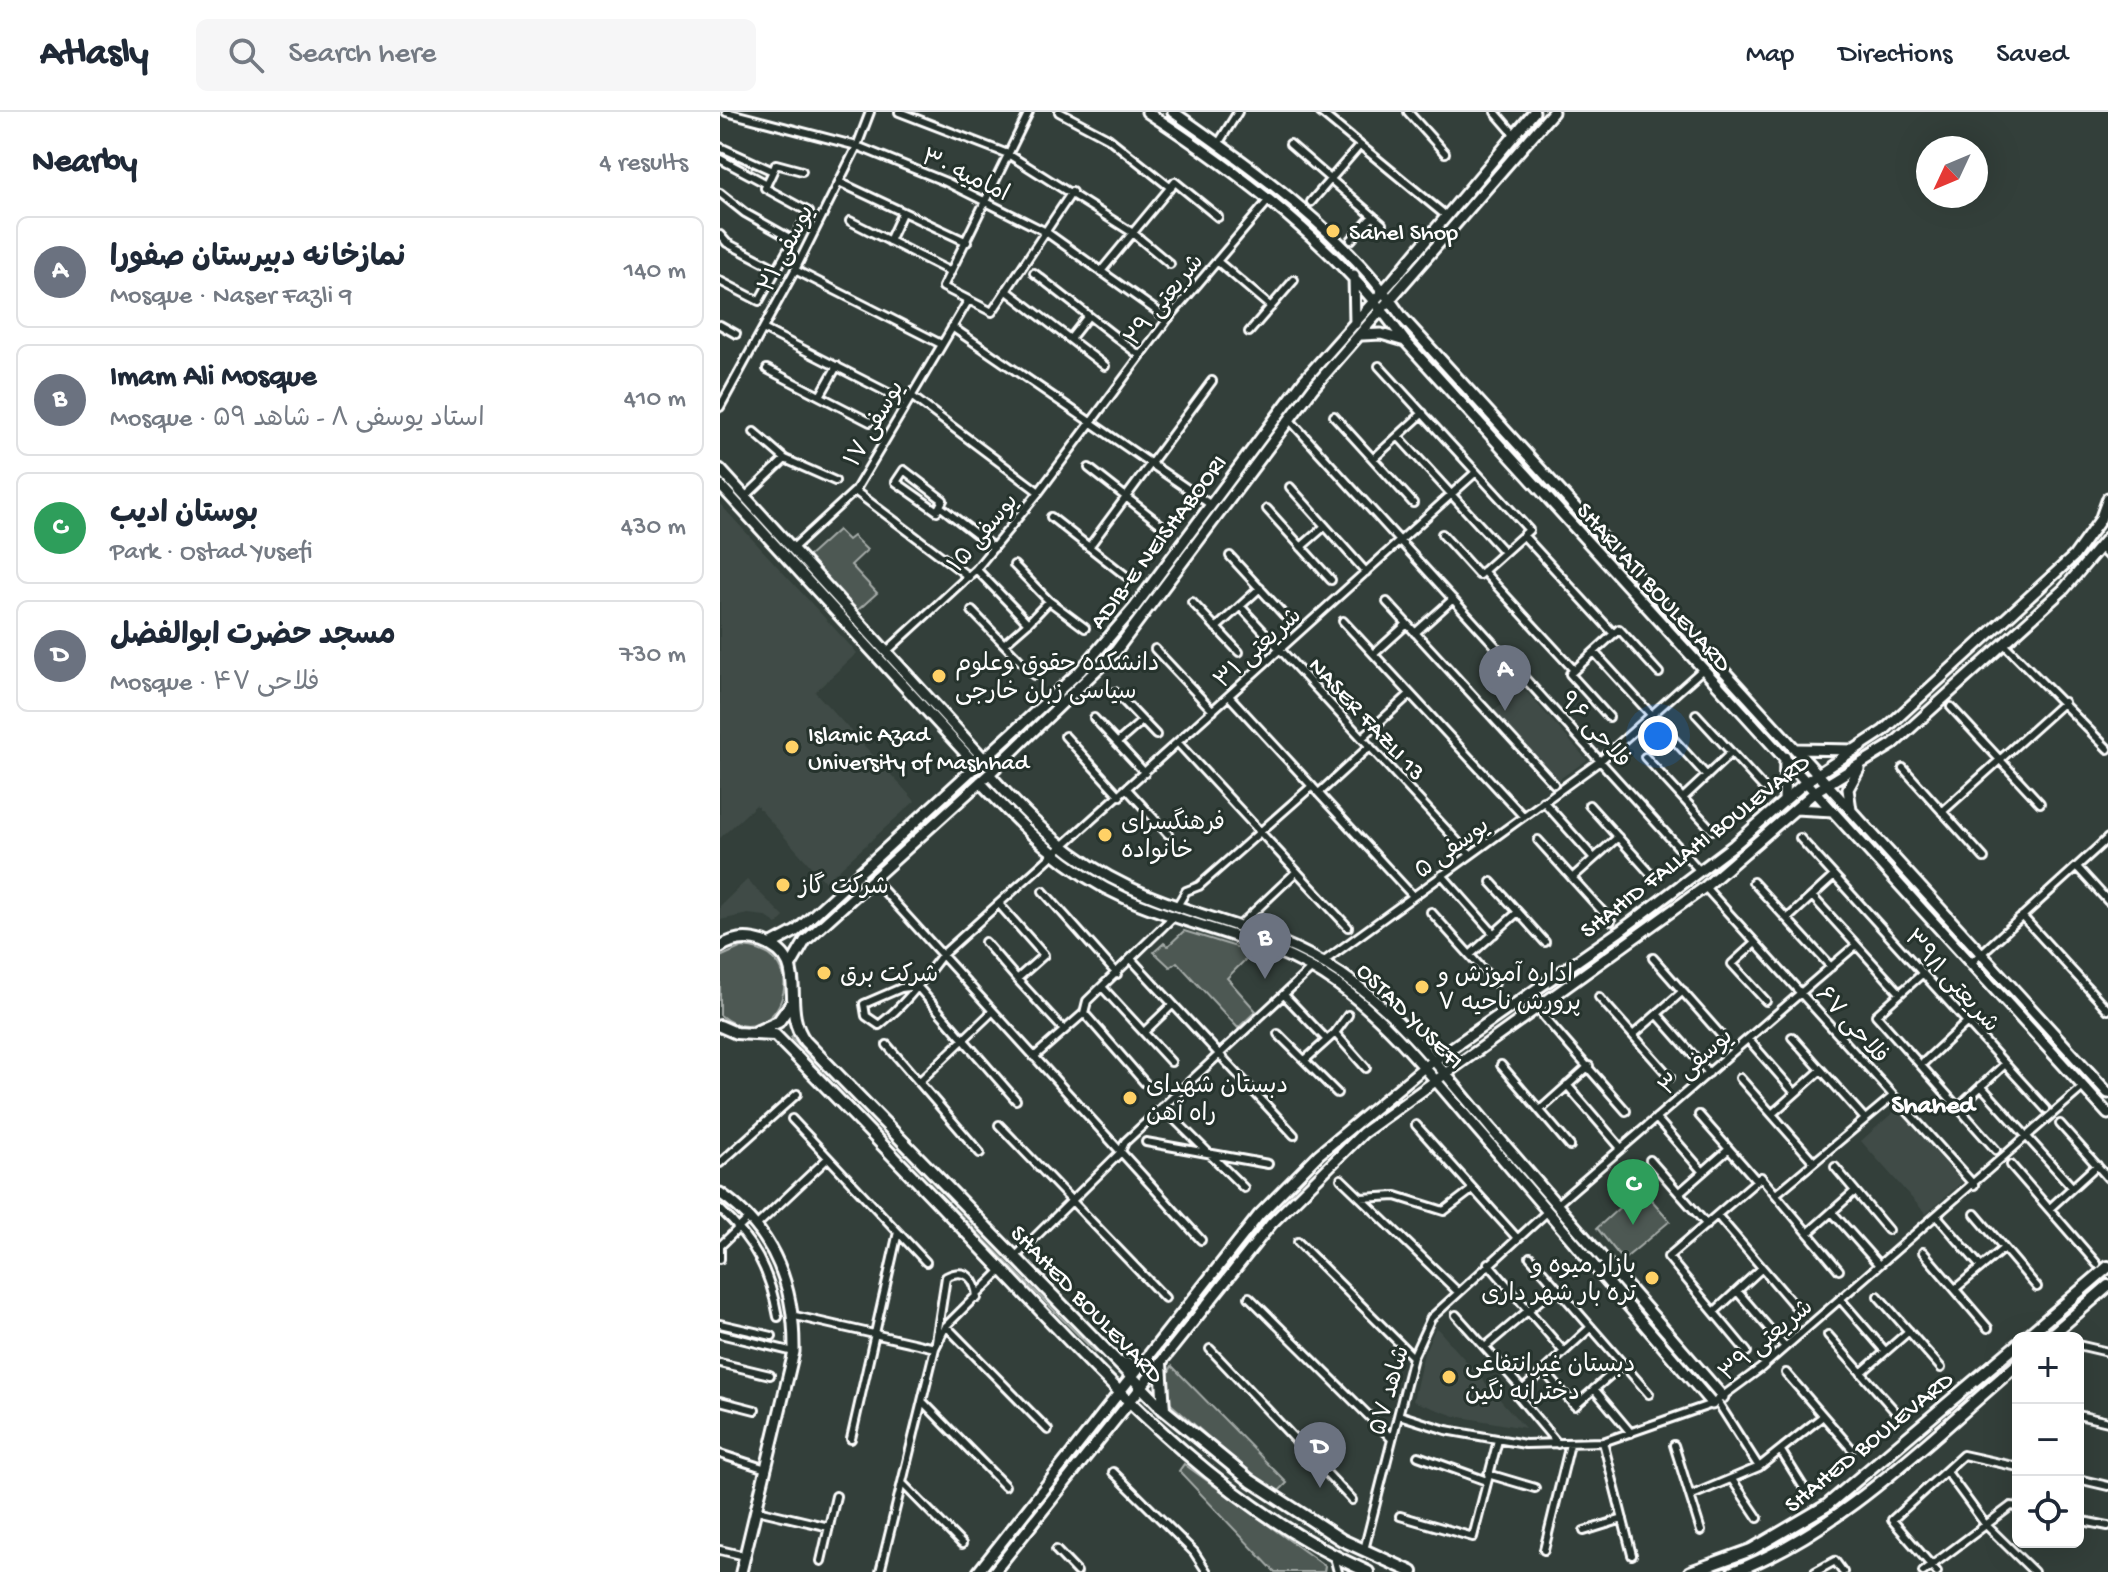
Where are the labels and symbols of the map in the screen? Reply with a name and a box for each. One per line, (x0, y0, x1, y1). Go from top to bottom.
north arrow (1916, 136, 1988, 208)
street label: امامیه ۳۰ (916, 144, 1013, 210)
street label: یوسفی ۲۱ (754, 201, 822, 298)
place label: Sahel Shop (1349, 220, 1458, 249)
marker: Sahel Shop (1324, 222, 1342, 240)
street label: شریعتی ۲۹ (1120, 249, 1212, 353)
street label: یوسفی ۱۷ (840, 376, 912, 473)
street label: ADIB-E NEISHABOORI (1085, 450, 1235, 636)
street label: یوسفی ۱۵ (943, 489, 1026, 580)
street label: SHARI'ATI BOULEVARD (1569, 498, 1736, 679)
street label: شریعتی ۳۱ (1210, 603, 1309, 696)
pin: A (1479, 645, 1531, 711)
place label: دانشکده حقوق وعلوم سیاسی زبان خارجی (955, 651, 1159, 708)
street label: NASER FAZLI 13 (1301, 653, 1430, 788)
marker: دانشکده حقوق وعلوم سیاسی زبان خارجی (930, 667, 948, 685)
street label: فلاحی ۹۶ (1551, 687, 1635, 776)
your location (1638, 716, 1678, 756)
place label: Islamic Azad University of Mashhad (808, 722, 1031, 779)
marker: Islamic Azad University of Mashhad (783, 738, 801, 756)
street label: SHAHID FALLAHI BOULEVARD (1576, 749, 1817, 946)
place label: فرهنگسرای خانواده (1121, 807, 1225, 867)
street label: یوسفی ۵ (1410, 813, 1496, 887)
marker: فرهنگسرای خانواده (1096, 826, 1114, 844)
place label: شرکت گاز (797, 871, 889, 903)
marker: شرکت گاز (774, 876, 792, 894)
pin: B (1239, 913, 1291, 979)
street label: شریعتی ۳۹/۱ (1897, 925, 2004, 1040)
street label: OSTAD YUSEFI (1349, 958, 1468, 1077)
place label: اداره آموزش و پرورش ناحیه ۷ (1436, 960, 1581, 1019)
place label: شرکت برق (840, 962, 938, 991)
marker: شرکت برق (815, 964, 833, 982)
marker: اداره آموزش و پرورش ناحیه ۷ (1413, 978, 1431, 996)
street label: فلاحی ۶۷ (1808, 981, 1893, 1071)
street label: یوسفی ۳ (1654, 1024, 1740, 1104)
place label: دبستان شهدای راه آهن (1146, 1073, 1288, 1130)
marker: دبستان شهدای راه آهن (1121, 1089, 1139, 1107)
district label: Shahed (1891, 1092, 1977, 1123)
pin: C (1607, 1159, 1659, 1225)
street label: SHAHED BOULEVARD (1002, 1220, 1169, 1391)
place label: بازار میوه و تره بار شهر داری (1481, 1253, 1637, 1310)
marker: بازار میوه و تره بار شهر داری (1643, 1269, 1661, 1287)
street label: شریعتی ۳۹ (1714, 1294, 1820, 1389)
street label: شاهد ۵۷ (1365, 1343, 1418, 1439)
place label: دبستان غیرانتفاعی دخترانه نگین (1465, 1352, 1635, 1409)
street label: SHAHED BOULEVARD (1780, 1366, 1961, 1521)
marker: دبستان غیرانتفاعی دخترانه نگین (1440, 1368, 1458, 1386)
pin: D (1294, 1422, 1346, 1488)

